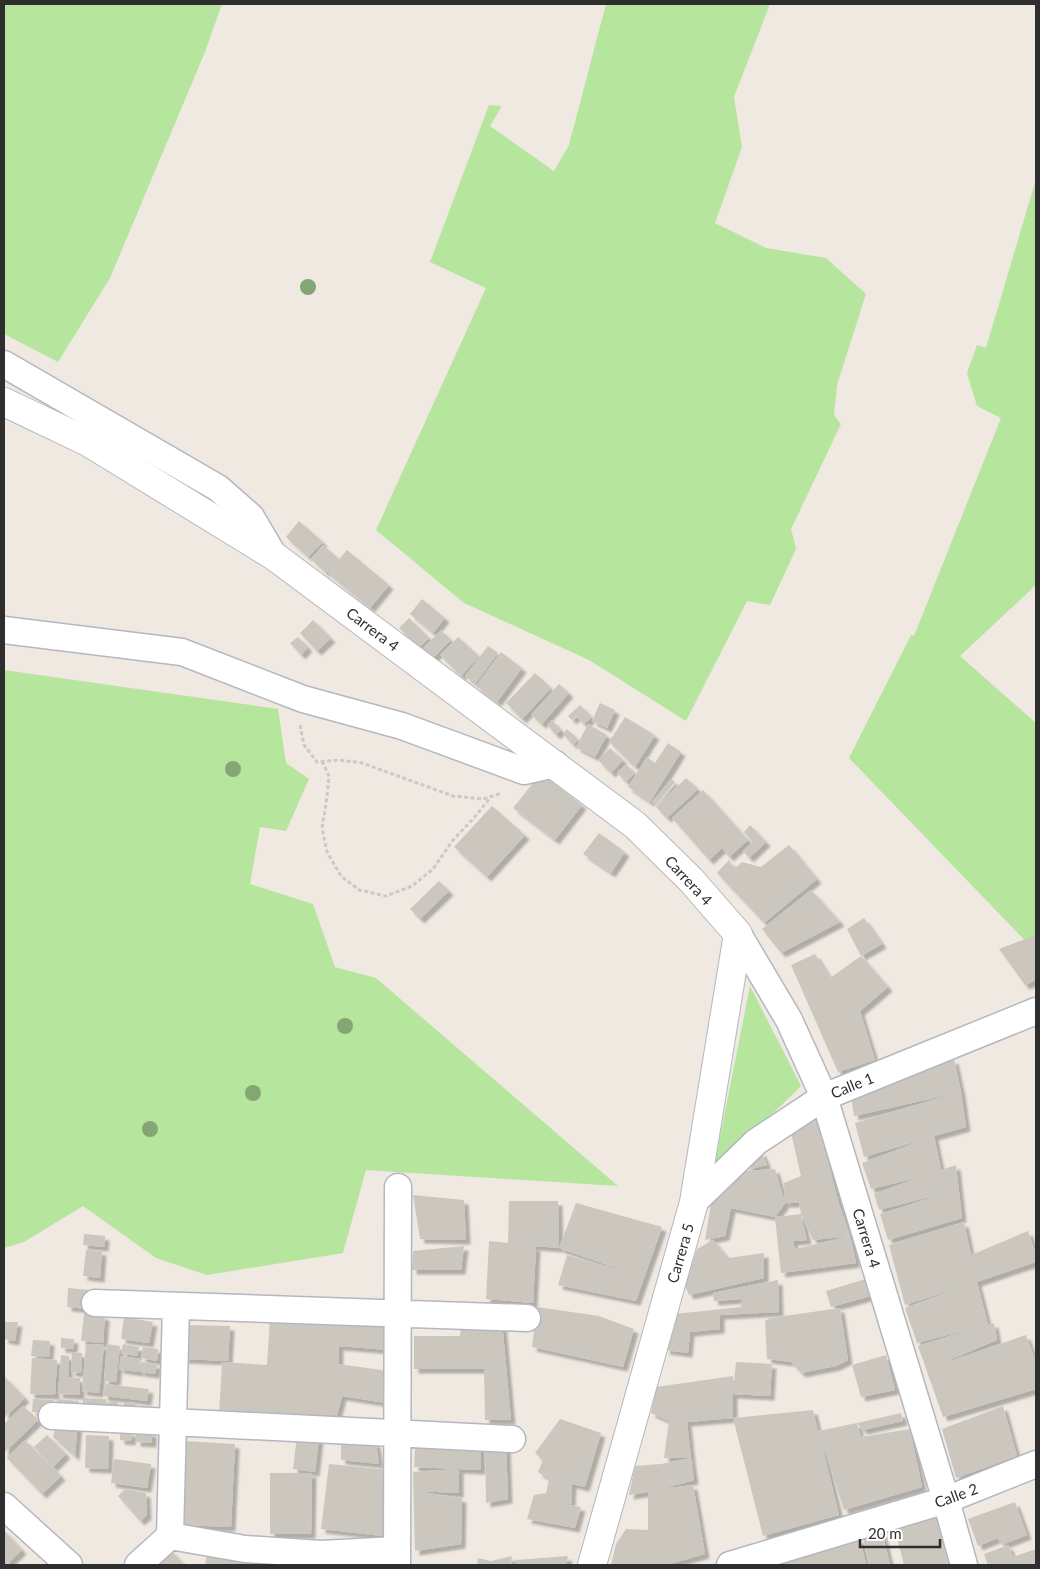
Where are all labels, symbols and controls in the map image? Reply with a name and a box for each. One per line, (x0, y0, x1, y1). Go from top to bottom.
street label: Carrera 4 (343, 603, 403, 655)
street label: Carrera 4 (661, 851, 717, 909)
street label: Calle 1 (828, 1068, 876, 1102)
street label: Carrera 4 (849, 1206, 885, 1270)
street label: Carrera 5 (663, 1221, 697, 1285)
street label: Calle 2 (932, 1479, 980, 1511)
scale bar (860, 1516, 940, 1548)
text: 20 m (868, 1524, 902, 1542)

